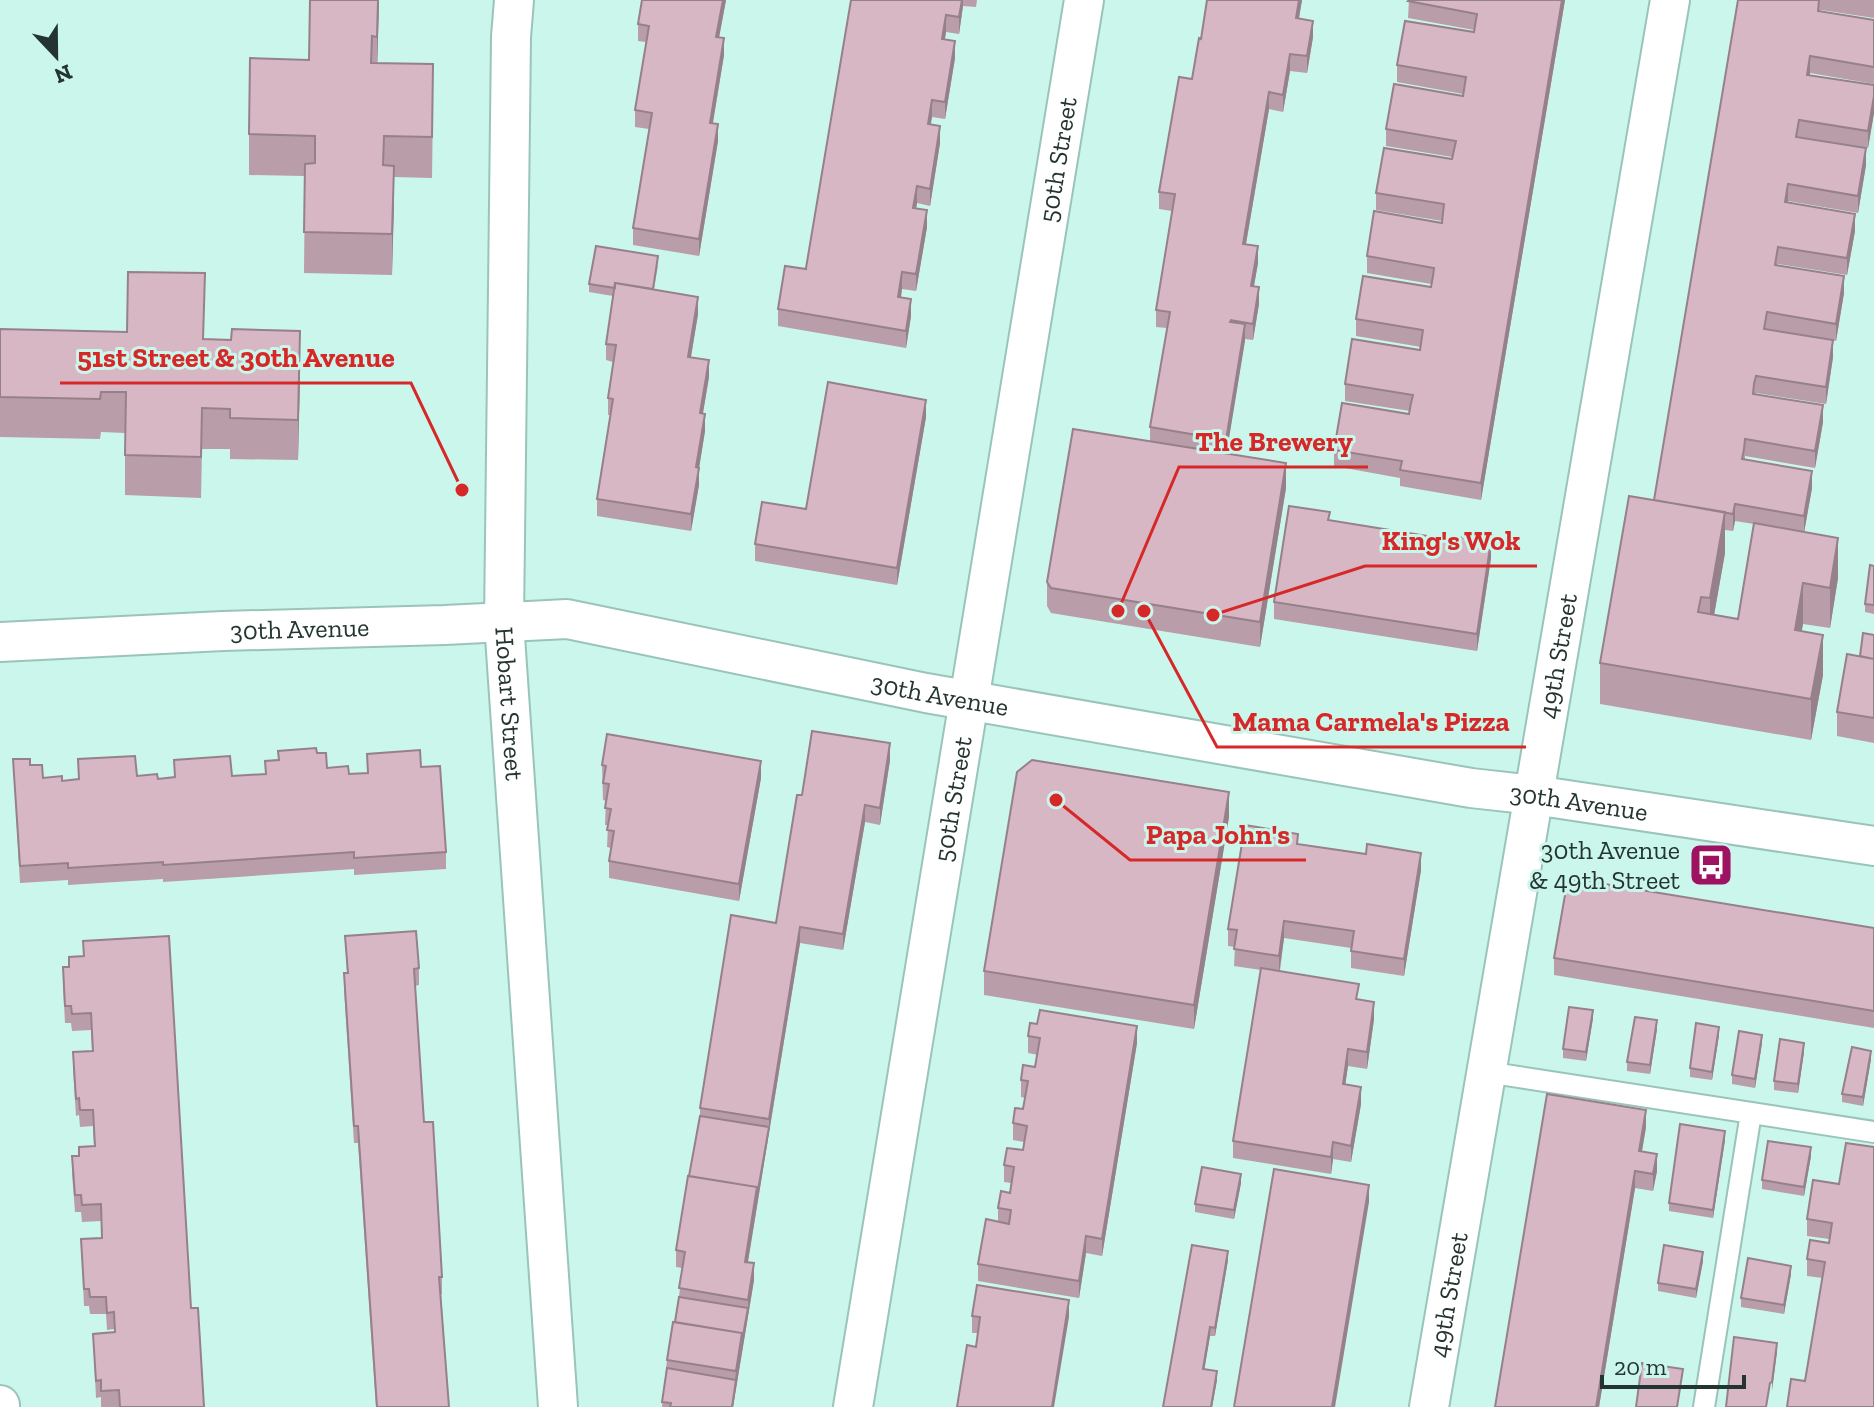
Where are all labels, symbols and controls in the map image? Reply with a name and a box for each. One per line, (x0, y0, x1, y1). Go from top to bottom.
north arrow (16, 16, 96, 96)
text: N (50, 58, 76, 90)
street label: 50th Street (1032, 94, 1084, 225)
callout: 51st Street & 30th Avenue (60, 331, 411, 383)
text: 51st Street & 30th Avenue (77, 341, 395, 374)
callout: The Brewery (1179, 415, 1368, 467)
text: The Brewery (1195, 425, 1353, 458)
callout: King's Wok (1365, 514, 1537, 566)
text: King's Wok (1382, 524, 1521, 557)
street label: 49th Street (1531, 591, 1584, 721)
street label: 30th Avenue (230, 611, 370, 647)
street label: Hobart Street (488, 626, 531, 782)
street label: 30th Avenue (868, 666, 1011, 723)
callout: Mama Carmela's Pizza (1217, 695, 1526, 747)
text: Mama Carmela's Pizza (1232, 705, 1510, 738)
street label: 50th Street (927, 734, 979, 864)
street label: 30th Avenue (1508, 776, 1650, 828)
callout: Papa John's (1130, 808, 1306, 860)
text: Papa John's (1146, 818, 1290, 851)
place label: 30th Avenue & 49th Street (1529, 834, 1680, 896)
bus stop icon: 30th Avenue & 49th Street (1687, 841, 1735, 889)
street label: 49th Street (1422, 1229, 1475, 1360)
scale bar (1602, 1339, 1744, 1389)
text: 20 m (1614, 1352, 1667, 1381)

